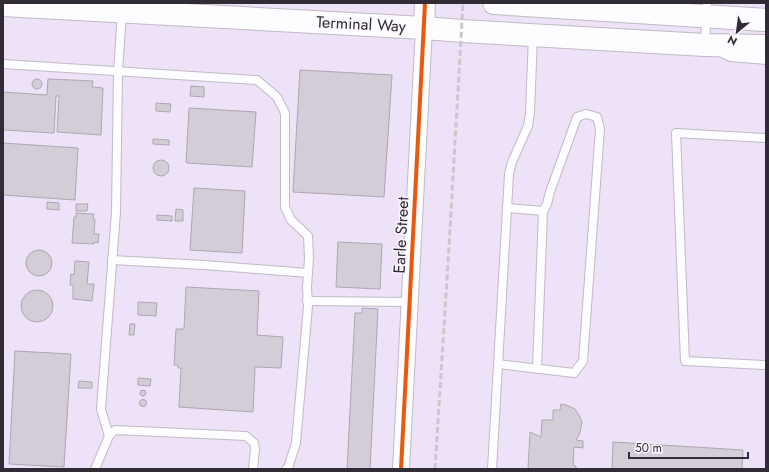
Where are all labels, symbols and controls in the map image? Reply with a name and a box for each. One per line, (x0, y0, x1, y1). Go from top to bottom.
street label: Terminal Way (316, 10, 407, 38)
north arrow (717, 12, 757, 52)
text: N (724, 32, 740, 50)
street label: Earle Street (388, 196, 415, 274)
scale bar (629, 434, 748, 460)
text: 50 m (635, 439, 662, 457)

